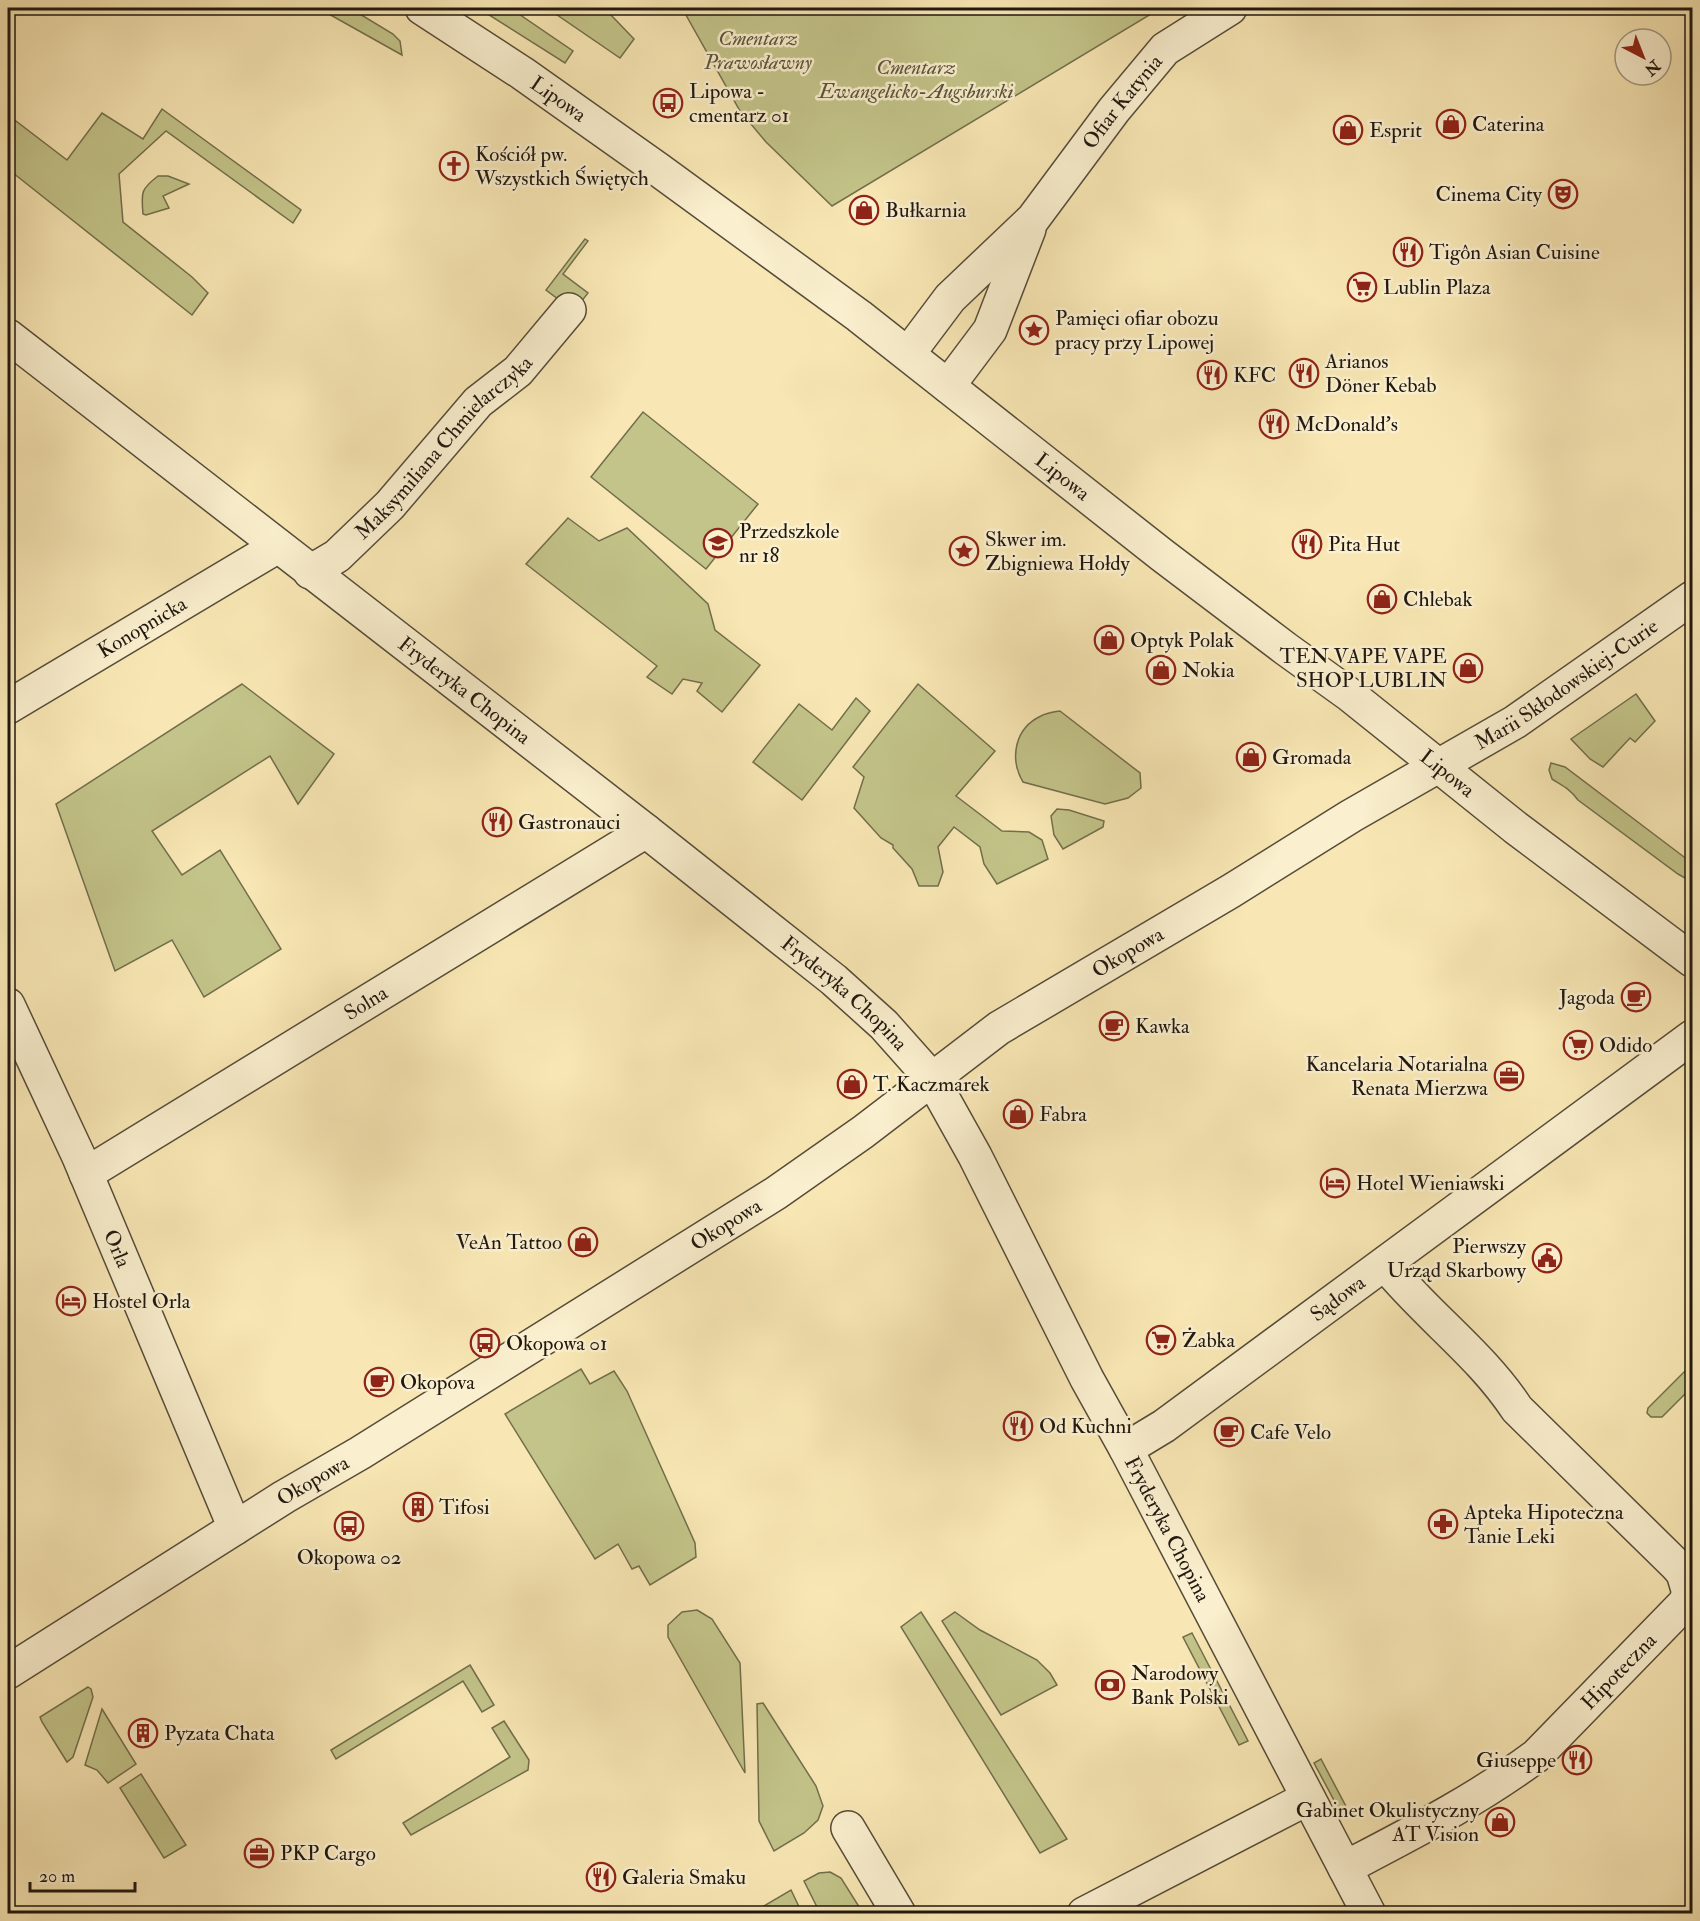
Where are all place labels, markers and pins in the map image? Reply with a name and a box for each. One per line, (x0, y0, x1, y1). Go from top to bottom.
place label: Lipowa - cmentarz 01 (689, 78, 789, 129)
bus stop icon: Lipowa - cmentarz 01 (652, 87, 684, 119)
shop icon: Caterina (1435, 108, 1467, 140)
place label: Caterina (1472, 111, 1545, 138)
shop icon: Esprit (1332, 114, 1364, 146)
place label: Esprit (1369, 117, 1422, 144)
place label: Kościół pw. Wszystkich Świętych (474, 141, 649, 192)
church icon: Kościół pw. Wszystkich Świętych (438, 150, 470, 182)
theatre icon: Cinema City (1547, 178, 1579, 210)
place label: Cinema City (1436, 181, 1543, 208)
shop icon: Bułkarnia (848, 194, 880, 226)
place label: Bułkarnia (885, 197, 967, 224)
restaurant icon: Tigôn Asian Cuisine (1392, 236, 1424, 268)
place label: Tigôn Asian Cuisine (1429, 239, 1600, 266)
supermarket icon: Lublin Plaza (1346, 271, 1378, 303)
place label: Lublin Plaza (1383, 274, 1491, 301)
place label: Pamięci ofiar obozu pracy przy Lipowej (1054, 305, 1219, 356)
place icon: Pamięci ofiar obozu pracy przy Lipowej (1018, 314, 1050, 346)
place label: Arianos Döner Kebab (1324, 348, 1436, 399)
restaurant icon: Arianos Döner Kebab (1288, 357, 1320, 389)
restaurant icon: KFC (1196, 359, 1228, 391)
place label: KFC (1233, 362, 1276, 389)
restaurant icon: McDonald's (1258, 408, 1290, 440)
place label: McDonald's (1295, 411, 1398, 438)
place label: Przedszkole nr 18 (739, 518, 840, 569)
place label: Skwer im. Zbigniewa Hołdy (985, 526, 1131, 577)
school or university icon: Przedszkole nr 18 (702, 527, 734, 559)
restaurant icon: Pita Hut (1291, 528, 1323, 560)
place label: Pita Hut (1328, 531, 1400, 558)
place icon: Skwer im. Zbigniewa Hołdy (948, 535, 980, 567)
shop icon: Chlebak (1366, 583, 1398, 615)
place label: Chlebak (1403, 586, 1472, 613)
shop icon: Optyk Polak (1093, 624, 1125, 656)
place label: Optyk Polak (1130, 627, 1234, 654)
place label: TEN VAPE VAPE SHOP LUBLIN (1280, 643, 1447, 694)
shop icon: TEN VAPE VAPE SHOP LUBLIN (1452, 652, 1484, 684)
shop icon: Nokia (1145, 654, 1177, 686)
place label: Nokia (1182, 657, 1235, 684)
shop icon: Gromada (1235, 741, 1267, 773)
place label: Gromada (1272, 744, 1352, 771)
restaurant icon: Gastronauci (481, 806, 513, 838)
place label: Gastronauci (518, 809, 621, 836)
cafe icon: Jagoda (1620, 981, 1652, 1013)
place label: Jagoda (1558, 984, 1615, 1011)
cafe icon: Kawka (1098, 1010, 1130, 1042)
place label: Kawka (1135, 1013, 1190, 1040)
supermarket icon: Odido (1562, 1029, 1594, 1061)
place label: Odido (1599, 1032, 1652, 1059)
place label: Kancelaria Notarialna Renata Mierzwa (1305, 1051, 1488, 1102)
office icon: Kancelaria Notarialna Renata Mierzwa (1493, 1060, 1525, 1092)
shop icon: T. Kaczmarek (836, 1068, 868, 1100)
place label: T. Kaczmarek (873, 1071, 990, 1098)
shop icon: Fabra (1002, 1098, 1034, 1130)
place label: Fabra (1039, 1101, 1087, 1128)
hotel icon: Hotel Wieniawski (1319, 1167, 1351, 1199)
place label: Hotel Wieniawski (1356, 1170, 1505, 1197)
shop icon: VeAn Tattoo (567, 1226, 599, 1258)
place label: VeAn Tattoo (456, 1229, 562, 1256)
place label: Pierwszy Urząd Skarbowy (1387, 1233, 1527, 1284)
public building icon: Pierwszy Urząd Skarbowy (1531, 1242, 1563, 1274)
hotel icon: Hostel Orla (55, 1285, 87, 1317)
place label: Hostel Orla (92, 1288, 191, 1315)
supermarket icon: Żabka (1145, 1324, 1177, 1356)
bus stop icon: Okopowa 01 (469, 1327, 501, 1359)
place label: Żabka (1182, 1327, 1235, 1354)
place label: Okopowa 01 (506, 1330, 607, 1357)
cafe icon: Okopova (363, 1366, 395, 1398)
place label: Okopova (400, 1369, 475, 1396)
restaurant icon: Od Kuchni (1002, 1410, 1034, 1442)
place label: Od Kuchni (1039, 1413, 1132, 1440)
cafe icon: Cafe Velo (1213, 1416, 1245, 1448)
place label: Cafe Velo (1250, 1419, 1331, 1446)
building icon: Tifosi (402, 1491, 434, 1523)
place label: Tifosi (439, 1494, 490, 1521)
place label: Apteka Hipoteczna Tanie Leki (1463, 1499, 1624, 1550)
pharmacy icon: Apteka Hipoteczna Tanie Leki (1427, 1508, 1459, 1540)
bus stop icon: Okopowa 02 (333, 1510, 365, 1542)
place label: Okopowa 02 (297, 1544, 401, 1571)
place label: Narodowy Bank Polski (1131, 1660, 1229, 1711)
bank icon: Narodowy Bank Polski (1094, 1669, 1126, 1701)
building icon: Pyzata Chata (127, 1717, 159, 1749)
place label: Pyzata Chata (164, 1720, 275, 1747)
restaurant icon: Giuseppe (1561, 1744, 1593, 1776)
place label: Giuseppe (1476, 1747, 1556, 1774)
place label: Gabinet Okulistyczny AT Vision (1296, 1797, 1480, 1848)
shop icon: Gabinet Okulistyczny AT Vision (1484, 1806, 1516, 1838)
office icon: PKP Cargo (243, 1837, 275, 1869)
place label: PKP Cargo (280, 1840, 376, 1867)
restaurant icon: Galeria Smaku (585, 1861, 617, 1893)
place label: Galeria Smaku (622, 1864, 746, 1891)

